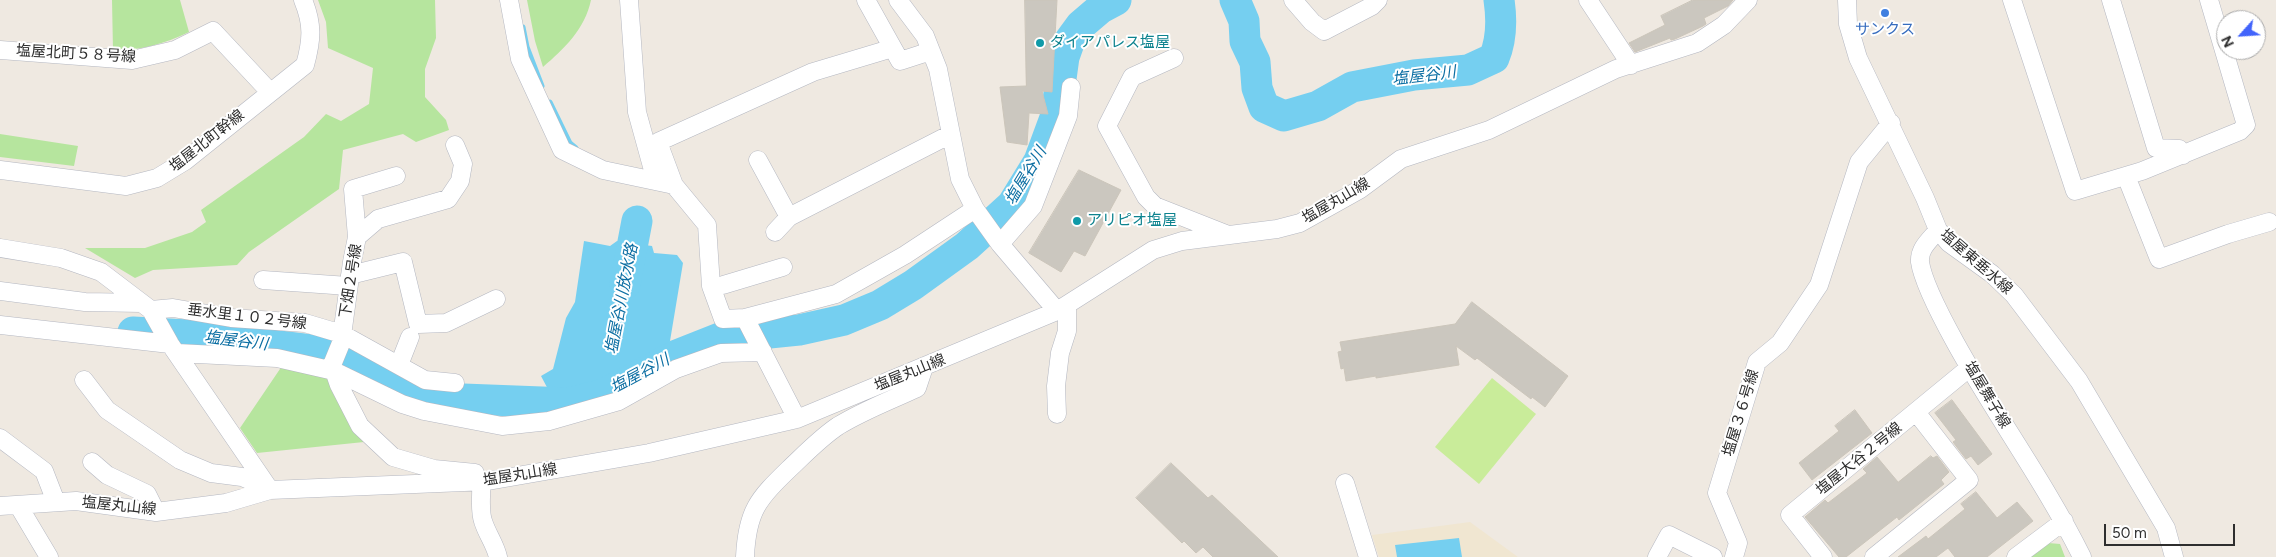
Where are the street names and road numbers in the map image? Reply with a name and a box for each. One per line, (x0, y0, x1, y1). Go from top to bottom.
street label: 塩屋北町５８号線 (16, 42, 136, 66)
street label: 塩屋北町幹線 (166, 106, 248, 176)
street label: 塩屋丸山線 (1299, 174, 1373, 228)
street label: 塩屋東垂水線 (1936, 226, 2016, 298)
street label: 下畑２号線 (336, 243, 366, 319)
street label: 垂水里１０２号線 (186, 301, 308, 333)
street label: 塩屋丸山線 (872, 351, 948, 395)
street label: 塩屋舞子線 (1960, 358, 2014, 432)
street label: 塩屋３６号線 (1719, 367, 1763, 459)
street label: 塩屋大谷２号線 (1813, 419, 1905, 499)
street label: 塩屋丸山線 (482, 460, 558, 490)
street label: 塩屋丸山線 (81, 493, 157, 519)

